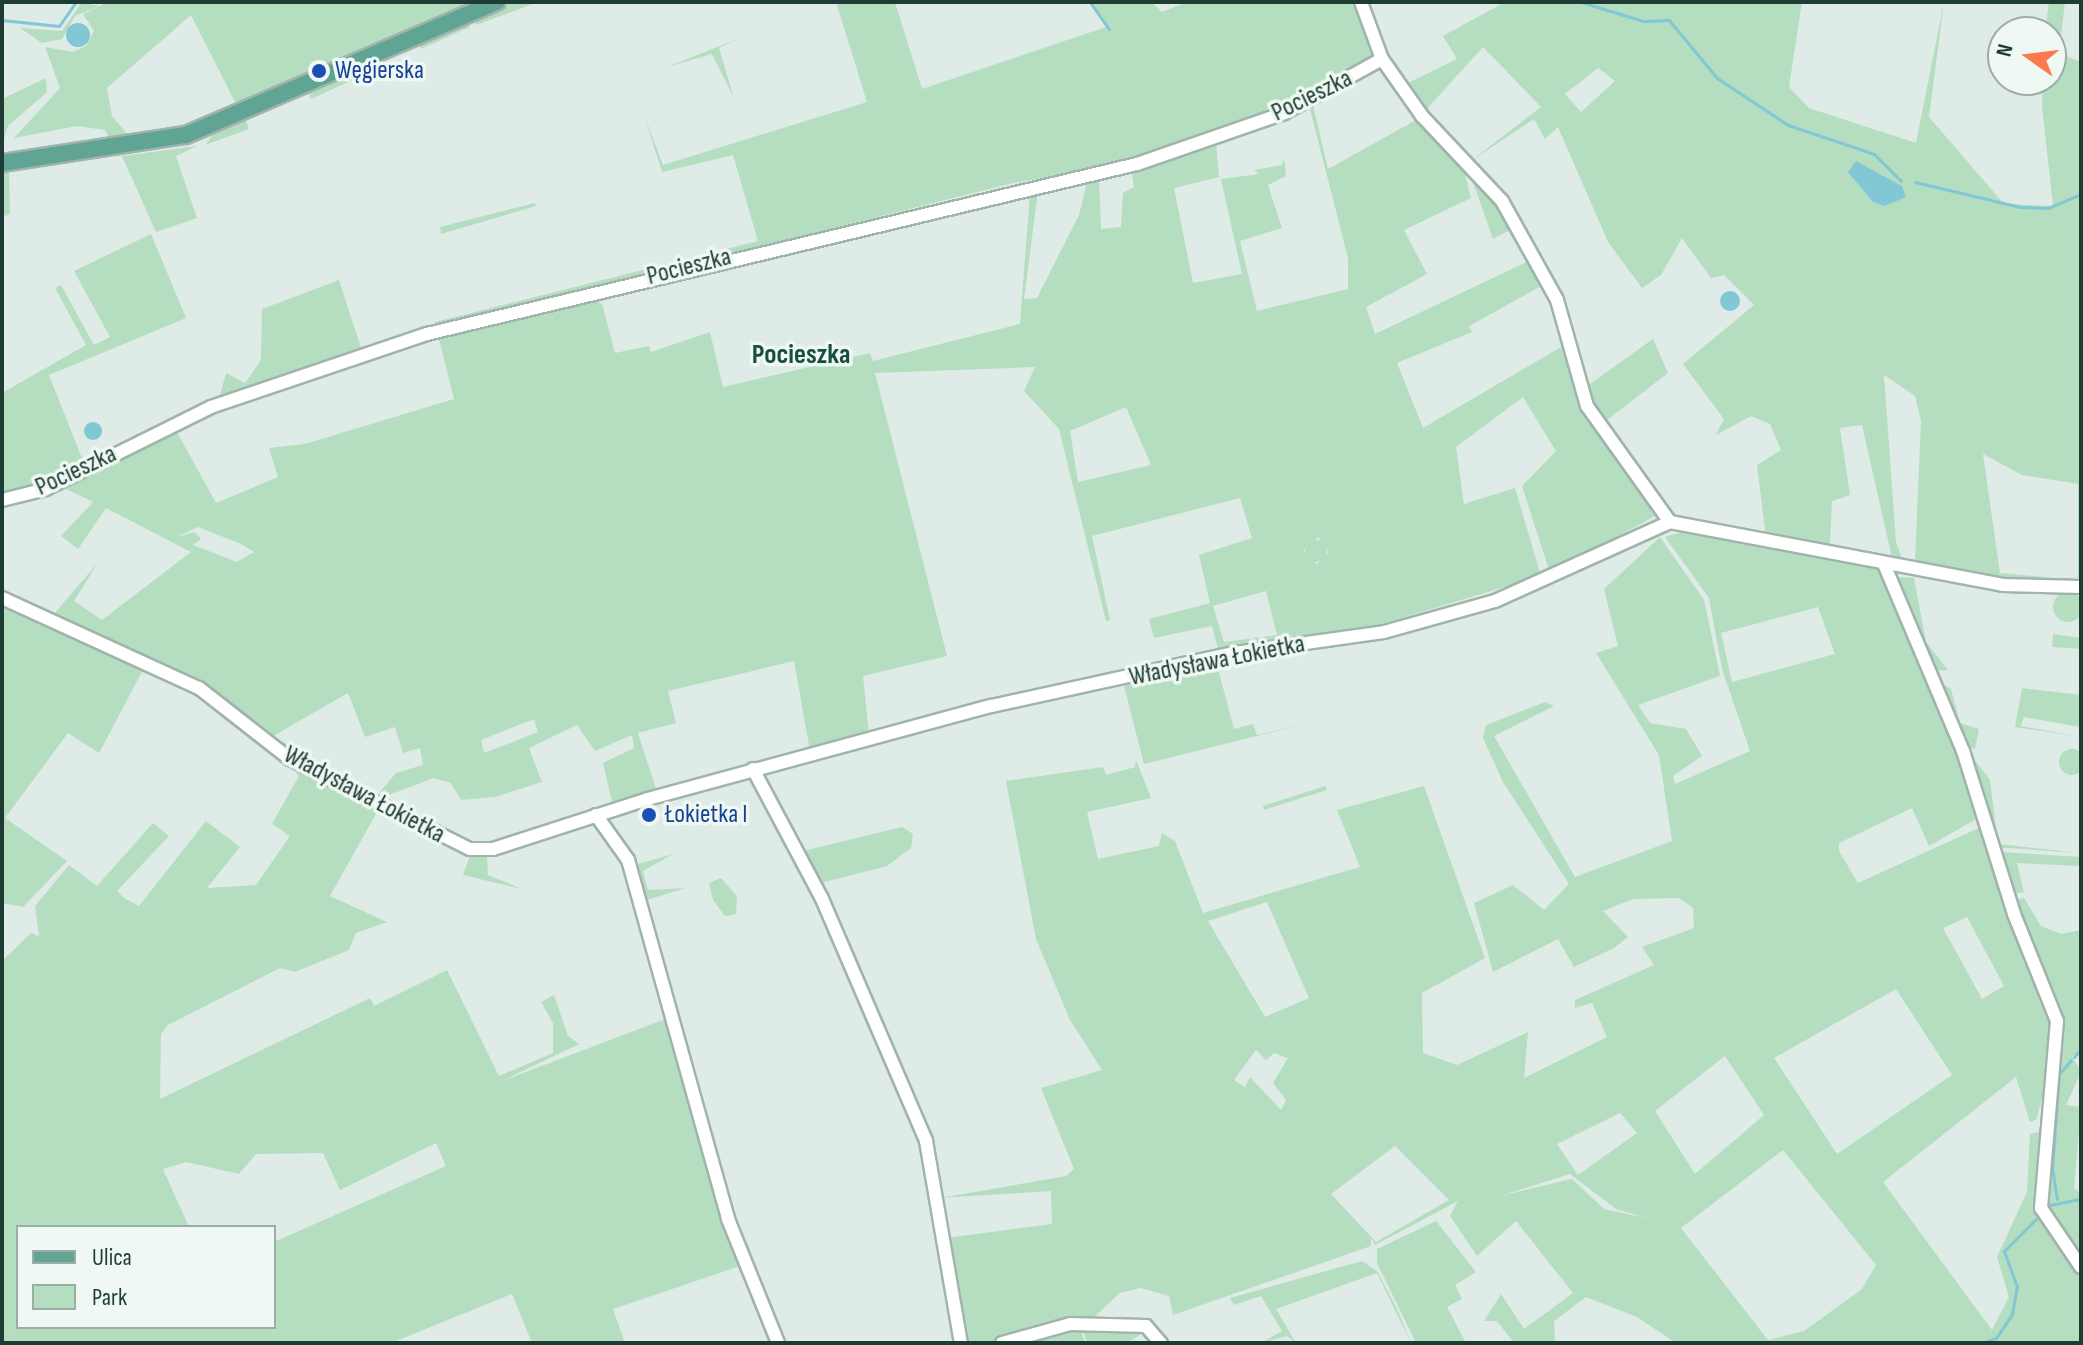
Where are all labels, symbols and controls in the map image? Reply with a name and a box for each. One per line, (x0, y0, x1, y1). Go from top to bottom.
north arrow (1987, 16, 2067, 96)
text: N (1991, 42, 2020, 60)
place label: Węgierska (335, 55, 424, 87)
marker: Węgierska (310, 62, 328, 80)
street label: Pocieszka (1267, 63, 1357, 129)
street label: Pocieszka (644, 241, 734, 293)
district label: Pocieszka (752, 338, 850, 372)
street label: Pocieszka (31, 439, 121, 503)
street label: Władysława Łokietka (1127, 629, 1307, 693)
street label: Władysława Łokietka (278, 739, 450, 851)
place label: Łokietka I (665, 799, 748, 831)
marker: Łokietka I (640, 806, 658, 824)
legend (16, 1225, 276, 1329)
text: Ulica (92, 1243, 132, 1272)
text: Park (92, 1283, 127, 1312)

